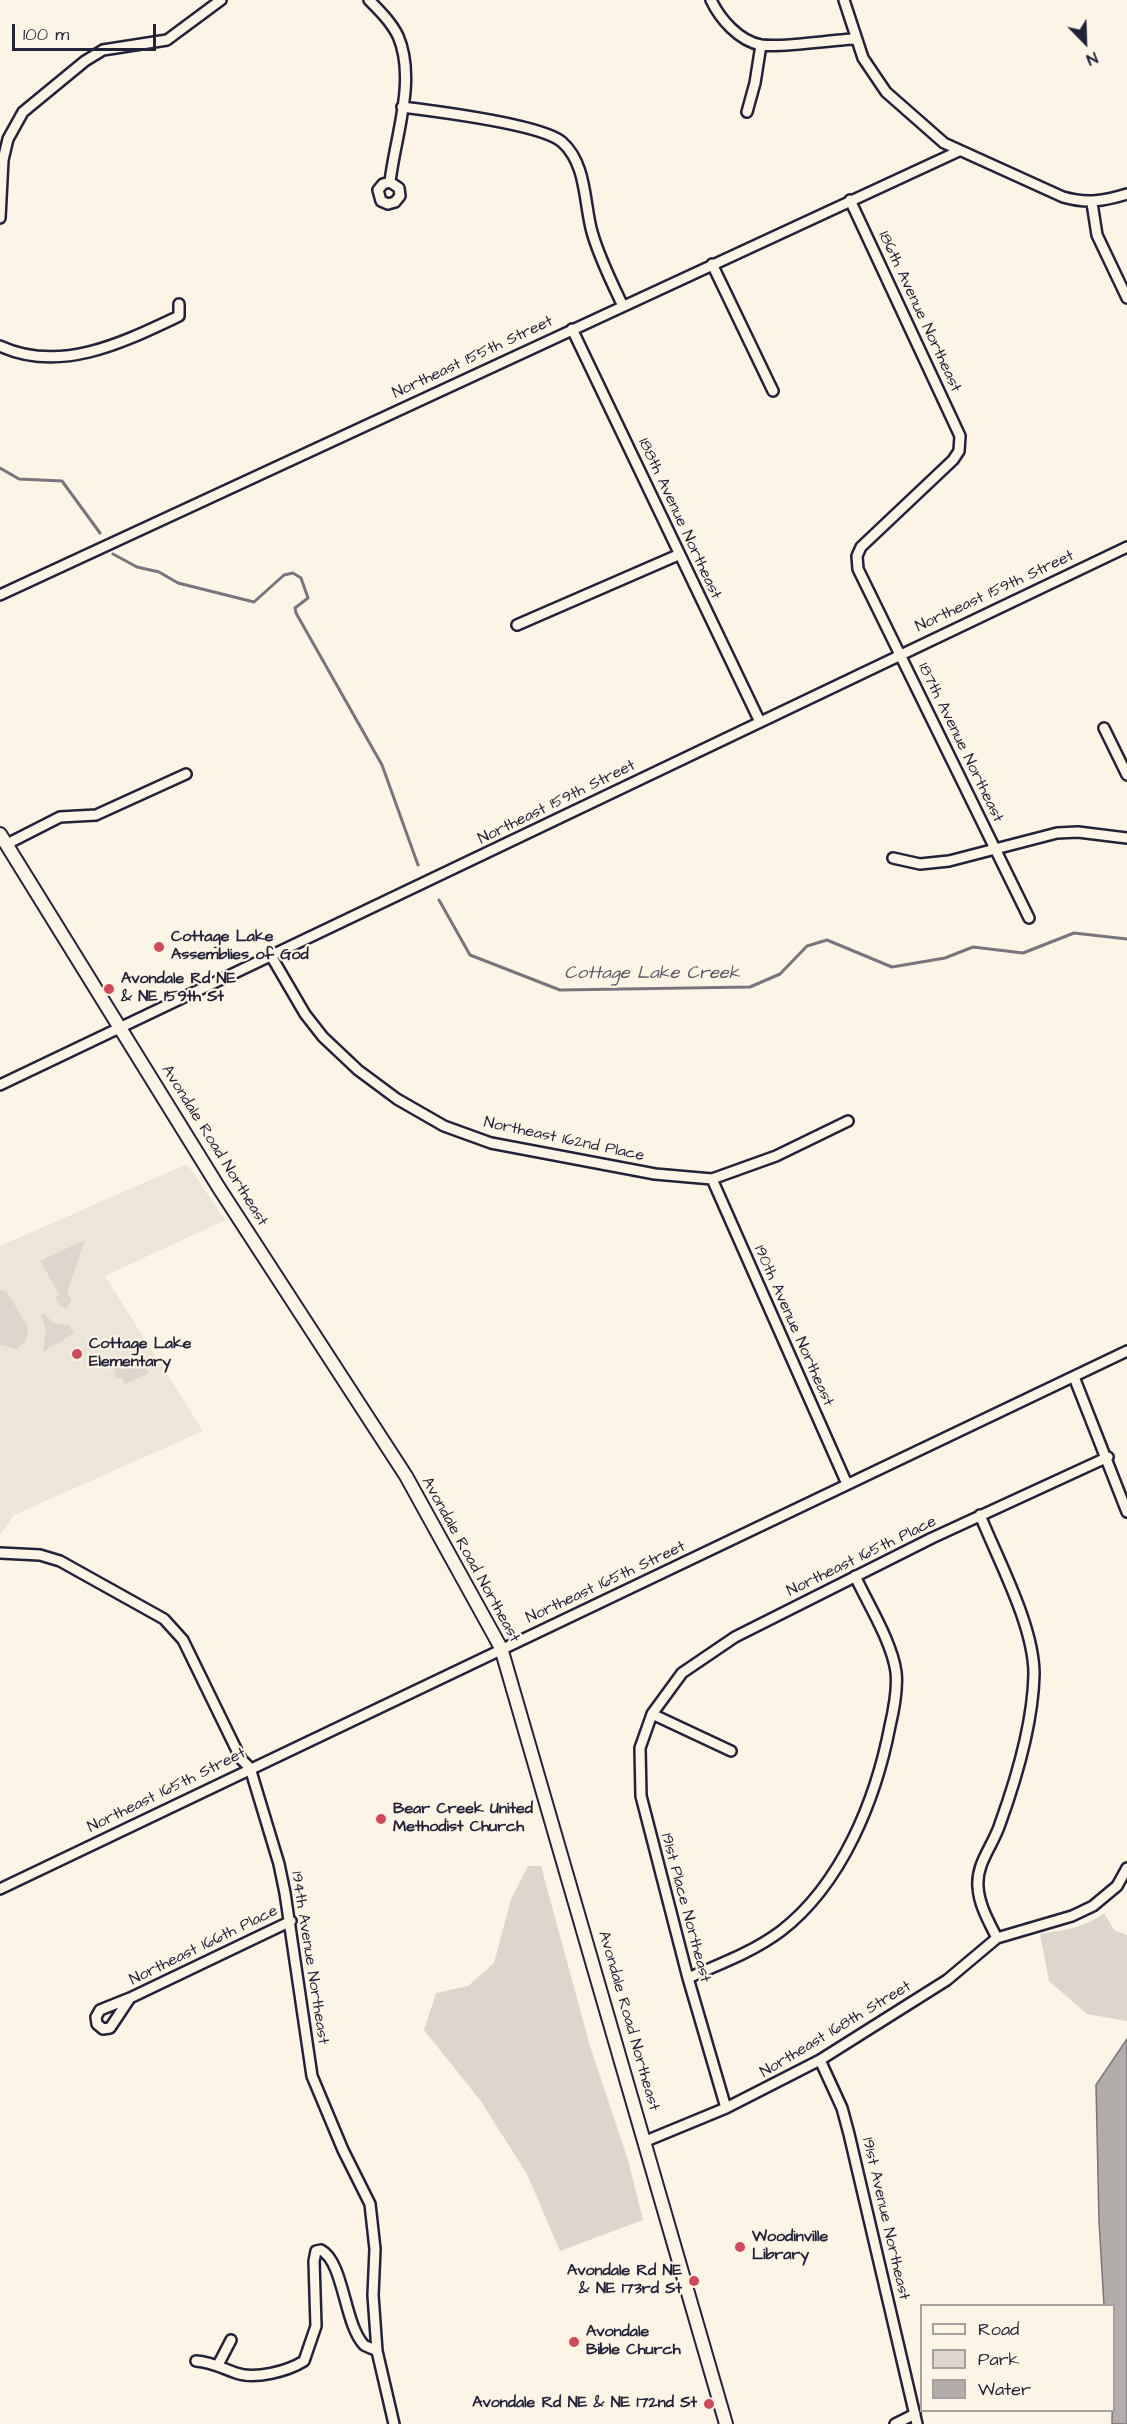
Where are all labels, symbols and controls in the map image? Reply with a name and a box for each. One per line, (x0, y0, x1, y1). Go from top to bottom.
scale bar (15, 12, 159, 50)
north arrow (1055, 12, 1115, 72)
text: 100 m (23, 22, 69, 47)
text: N (1083, 46, 1101, 71)
street label: 186th Avenue Northeast (873, 229, 965, 395)
street label: Northeast 155th Street (390, 312, 556, 404)
street label: 188th Avenue Northeast (633, 435, 725, 603)
street label: Northeast 159th Street (913, 547, 1077, 637)
street label: 187th Avenue Northeast (913, 660, 1007, 826)
street label: Northeast 159th Street (475, 757, 639, 849)
place label: Cottage Lake Assemblies of God (171, 928, 309, 966)
marker: Cottage Lake Assemblies of God (152, 940, 166, 954)
water label: Cottage Lake Creek (564, 963, 740, 985)
place label: Avondale Rd NE & NE 159th St (121, 970, 236, 1008)
marker: Avondale Rd NE & NE 159th St (102, 982, 116, 996)
street label: Avondale Road Northeast (157, 1062, 271, 1230)
street label: Northeast 162nd Place (482, 1114, 646, 1166)
street label: 190th Avenue Northeast (749, 1243, 837, 1409)
place label: Cottage Lake Elementary (89, 1335, 191, 1373)
marker: Cottage Lake Elementary (70, 1347, 84, 1361)
street label: Avondale Road Northeast (416, 1474, 524, 1646)
street label: Northeast 165th Place (784, 1512, 940, 1602)
street label: Northeast 165th Street (523, 1538, 689, 1628)
street label: Northeast 165th Street (85, 1744, 249, 1838)
place label: Bear Creek United Methodist Church (393, 1800, 533, 1838)
marker: Bear Creek United Methodist Church (374, 1812, 388, 1826)
street label: 191st Place Northeast (656, 1831, 714, 1985)
street label: 194th Avenue Northeast (286, 1870, 332, 2046)
street label: Northeast 166th Place (127, 1902, 281, 1990)
street label: Avondale Road Northeast (593, 1929, 663, 2113)
street label: Northeast 168th Street (757, 1977, 915, 2083)
street label: 191st Avenue Northeast (857, 2136, 913, 2302)
place label: Woodinville Library (752, 2228, 828, 2266)
marker: Woodinville Library (733, 2240, 747, 2254)
place label: Avondale Rd NE & NE 173rd St (567, 2262, 682, 2300)
marker: Avondale Rd NE & NE 173rd St (687, 2274, 701, 2288)
legend (920, 2304, 1115, 2412)
text: Road (978, 2317, 1019, 2342)
place label: Avondale Bible Church (586, 2323, 681, 2361)
marker: Avondale Bible Church (567, 2335, 581, 2349)
text: Park (978, 2347, 1020, 2372)
text: Water (978, 2377, 1031, 2402)
place label: Avondale Rd NE & NE 172nd St (472, 2394, 697, 2414)
marker: Avondale Rd NE & NE 172nd St (702, 2397, 716, 2411)

